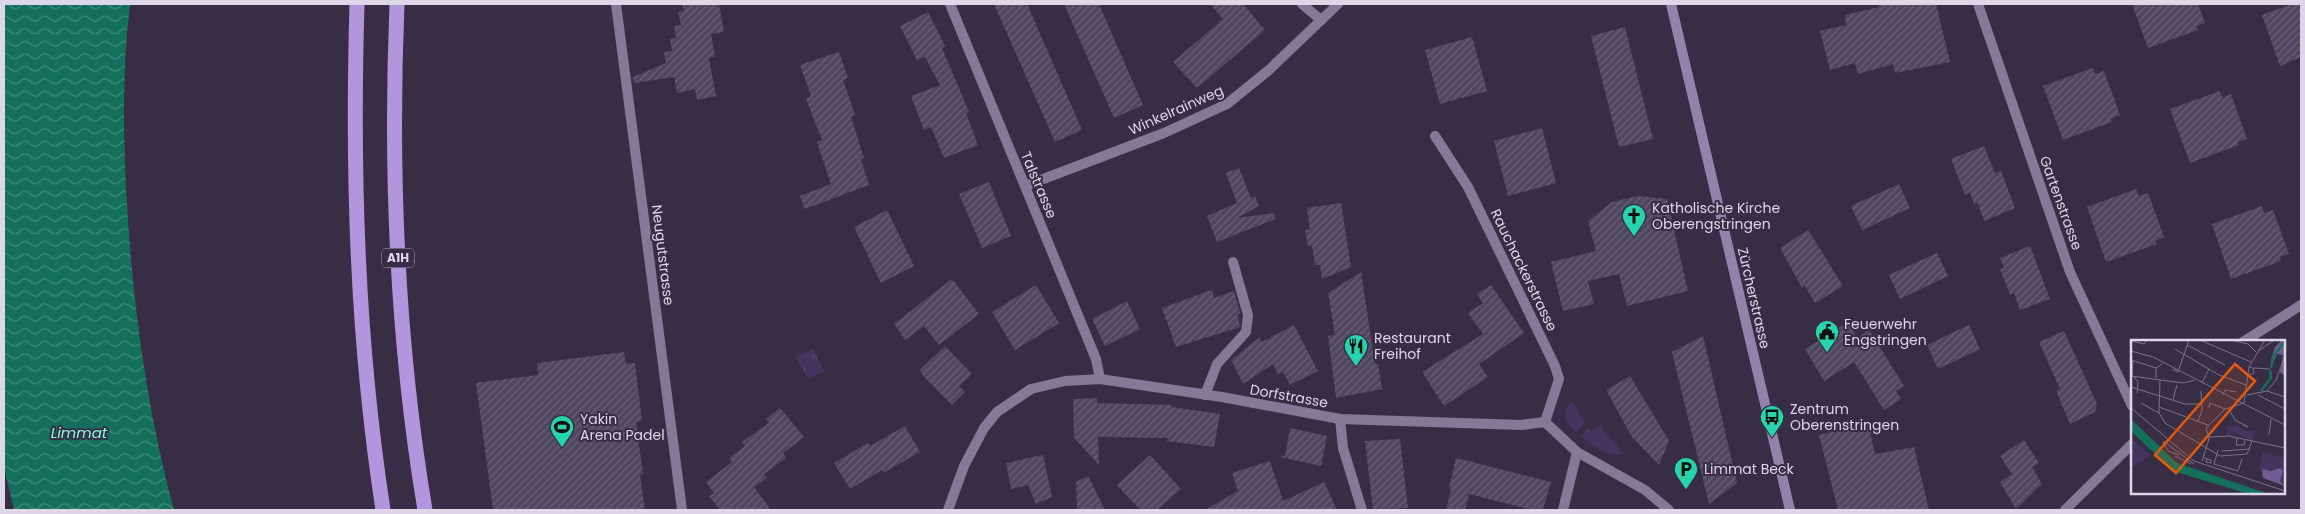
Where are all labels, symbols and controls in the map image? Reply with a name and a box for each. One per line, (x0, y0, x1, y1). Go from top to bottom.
street label: Winkelrainweg (1125, 80, 1227, 140)
street label: Talstrasse (1016, 148, 1062, 222)
street label: Gartenstrasse (2035, 153, 2087, 253)
place label: Katholische Kirche Oberengstringen (1652, 198, 1780, 234)
street label: Neugutstrasse (647, 203, 679, 307)
church icon: Katholische Kirche Oberengstringen (1621, 203, 1647, 237)
street label: Rauchackerstrasse (1486, 205, 1562, 335)
street label: Zürcherstrasse (1733, 245, 1775, 351)
road number: A1H (382, 248, 414, 268)
place label: Feuerwehr Engstringen (1844, 314, 1927, 350)
public building icon: Feuerwehr Engstringen (1814, 319, 1840, 353)
place label: Restaurant Freihof (1374, 328, 1451, 364)
restaurant icon: Restaurant Freihof (1343, 333, 1369, 367)
inset map (2131, 340, 2285, 494)
street label: Dorfstrasse (1248, 379, 1330, 413)
place label: Zentrum Oberenstringen (1790, 399, 1899, 435)
bus stop icon: Zentrum Oberenstringen (1759, 404, 1785, 438)
place label: Yakin Arena Padel (580, 409, 665, 445)
sports icon: Yakin Arena Padel (549, 414, 575, 448)
water label: Limmat (51, 422, 108, 443)
parking icon: Limmat Beck (1673, 456, 1699, 490)
place label: Limmat Beck (1704, 459, 1794, 479)

